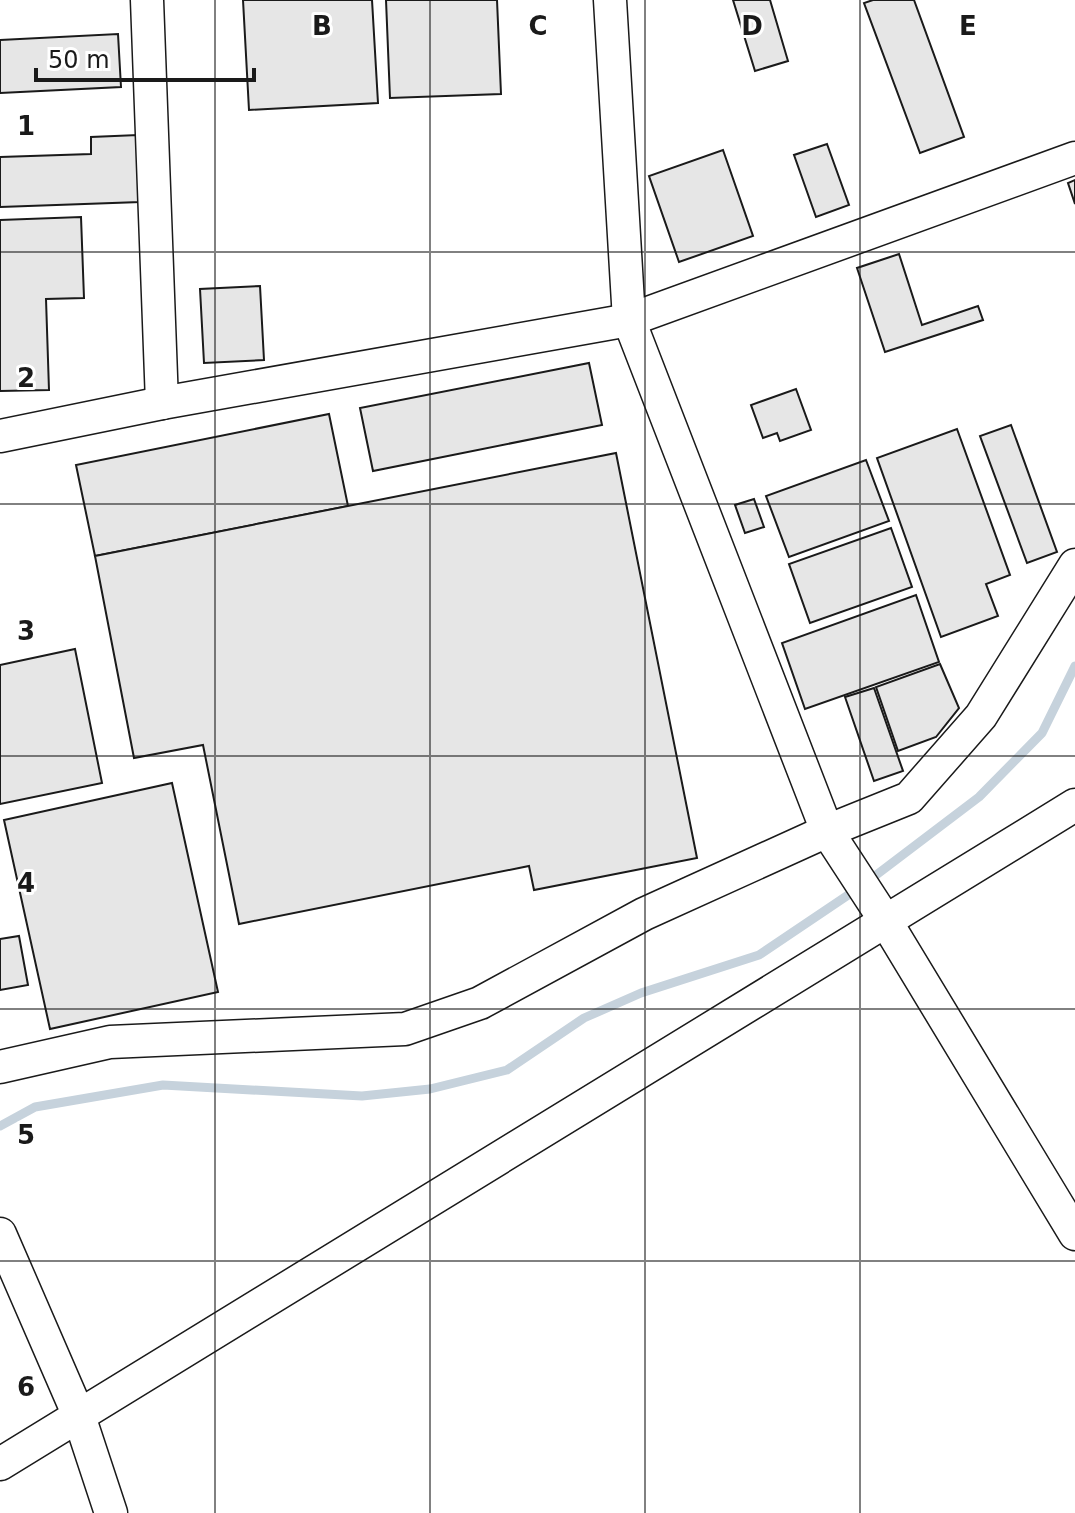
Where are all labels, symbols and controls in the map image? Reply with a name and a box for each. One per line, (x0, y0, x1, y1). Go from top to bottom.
text: B (312, 11, 332, 41)
text: C (528, 11, 548, 41)
text: D (741, 11, 763, 41)
text: E (959, 11, 977, 41)
scale bar (36, 32, 254, 82)
text: 50 m (48, 46, 110, 74)
text: 1 (17, 111, 35, 141)
text: 2 (17, 363, 35, 393)
text: 3 (17, 616, 35, 646)
text: 4 (17, 868, 35, 898)
text: 5 (17, 1120, 35, 1150)
text: 6 (17, 1372, 35, 1402)

